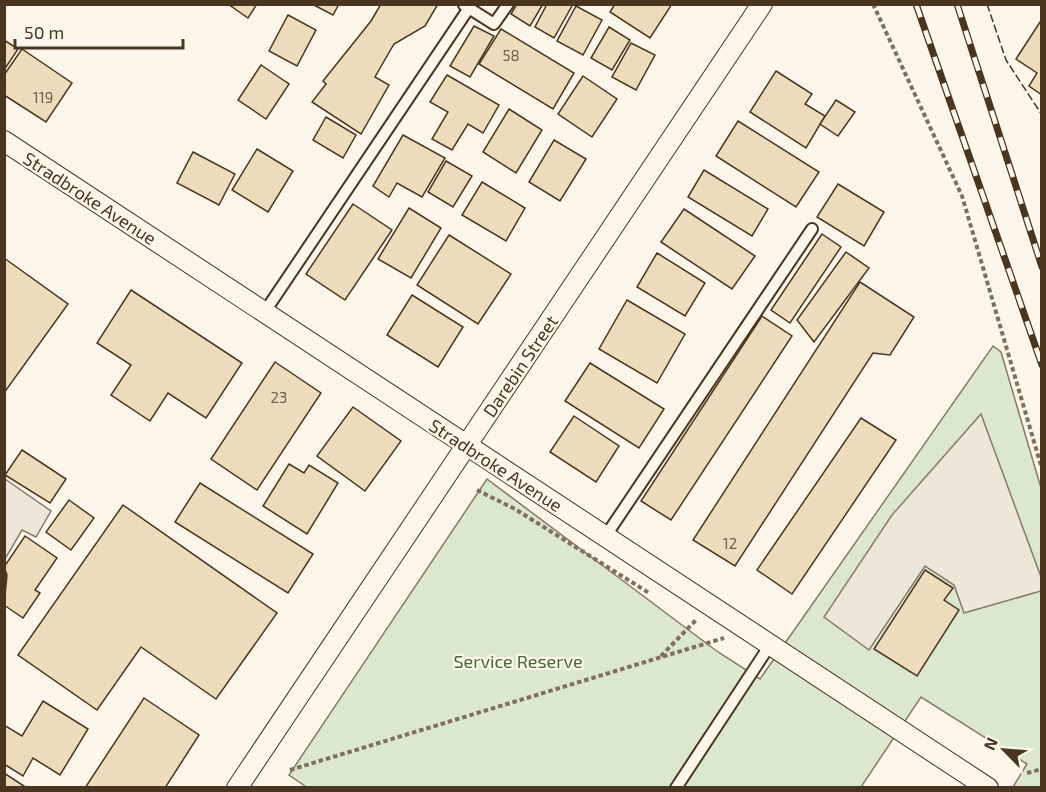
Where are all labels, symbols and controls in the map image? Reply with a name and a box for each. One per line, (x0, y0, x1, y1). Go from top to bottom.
scale bar (15, 12, 183, 50)
text: 50 m (24, 21, 64, 43)
house number: 58 (502, 46, 520, 64)
house number: 119 (33, 88, 53, 106)
street label: Stradbroke Avenue (19, 147, 161, 249)
street label: Darebin Street (478, 311, 562, 421)
house number: 23 (271, 388, 287, 406)
street label: Stradbroke Avenue (425, 414, 567, 516)
house number: 12 (723, 534, 737, 552)
park label: Service Reserve (453, 650, 583, 672)
north arrow (974, 720, 1034, 780)
text: N (979, 734, 1001, 753)

